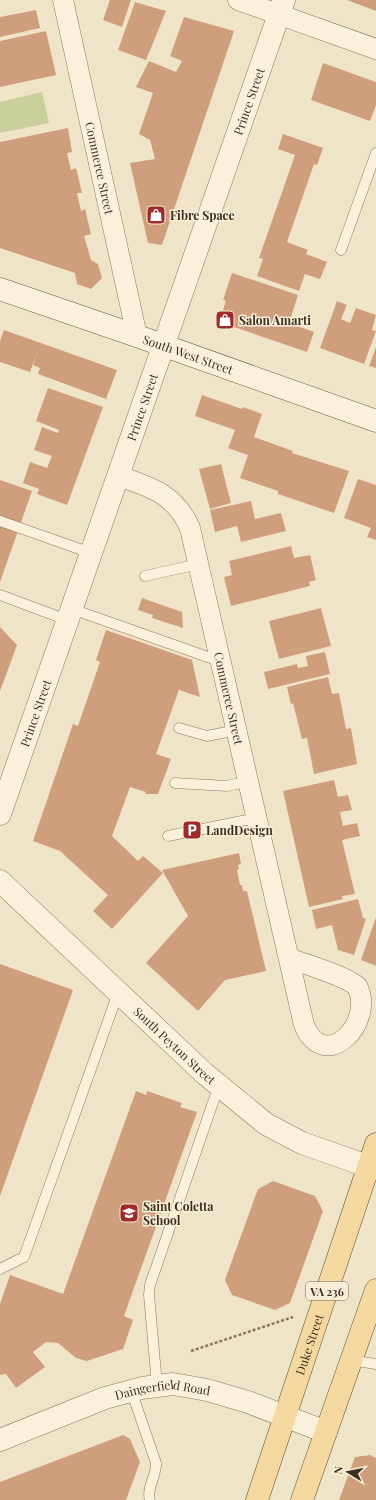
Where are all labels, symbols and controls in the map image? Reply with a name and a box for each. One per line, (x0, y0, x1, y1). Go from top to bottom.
street label: Prince Street (230, 65, 268, 137)
street label: Commerce Street (82, 120, 118, 217)
shop icon: Fibre Space (145, 204, 167, 226)
place label: Fibre Space (170, 207, 235, 223)
shop icon: Salon Amarti (214, 309, 236, 331)
place label: Salon Amarti (239, 312, 311, 328)
street label: South West Street (141, 331, 236, 378)
street label: Prince Street (123, 371, 161, 443)
street label: Commerce Street (211, 650, 248, 747)
street label: Prince Street (16, 676, 55, 749)
parking icon: LandDesign (181, 819, 203, 841)
place label: LandDesign (206, 822, 273, 838)
street label: South Peyton Street (130, 1003, 220, 1088)
place label: Saint Coletta School (143, 1198, 214, 1228)
school or university icon: Saint Coletta School (118, 1202, 140, 1224)
road number: VA 236 (306, 1282, 348, 1300)
street label: Duke Street (291, 1311, 327, 1377)
street label: Daingerfield Road (113, 1376, 212, 1403)
north arrow (328, 1452, 368, 1492)
text: N (330, 1465, 346, 1475)

